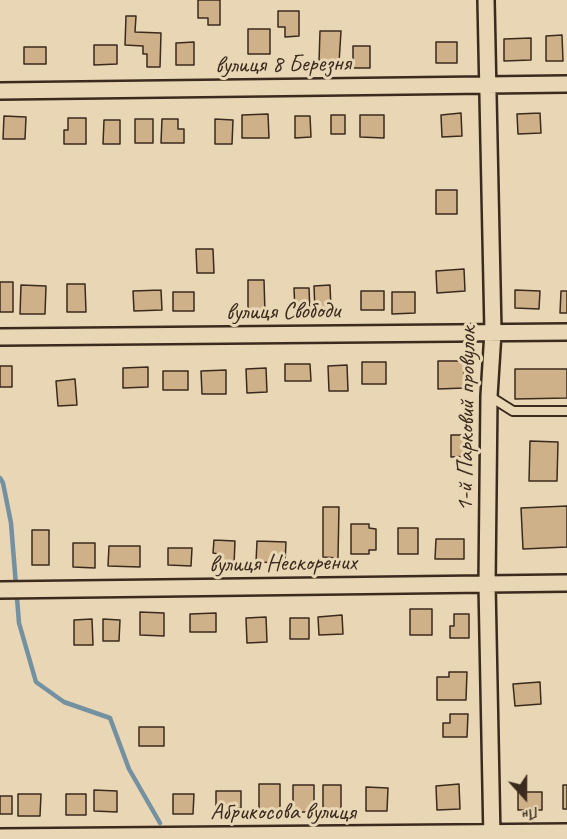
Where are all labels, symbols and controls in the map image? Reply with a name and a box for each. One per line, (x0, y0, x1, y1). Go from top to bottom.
street label: вулиця 8 Березня (215, 49, 351, 81)
street label: вулиця Свободи (226, 297, 340, 327)
street label: 1-й Парковий провулок (451, 326, 483, 512)
street label: вулиця Нескорених (209, 548, 357, 580)
north arrow (495, 767, 555, 827)
street label: Абрикосова вулиця (210, 799, 356, 827)
text: Пн (520, 801, 543, 826)

